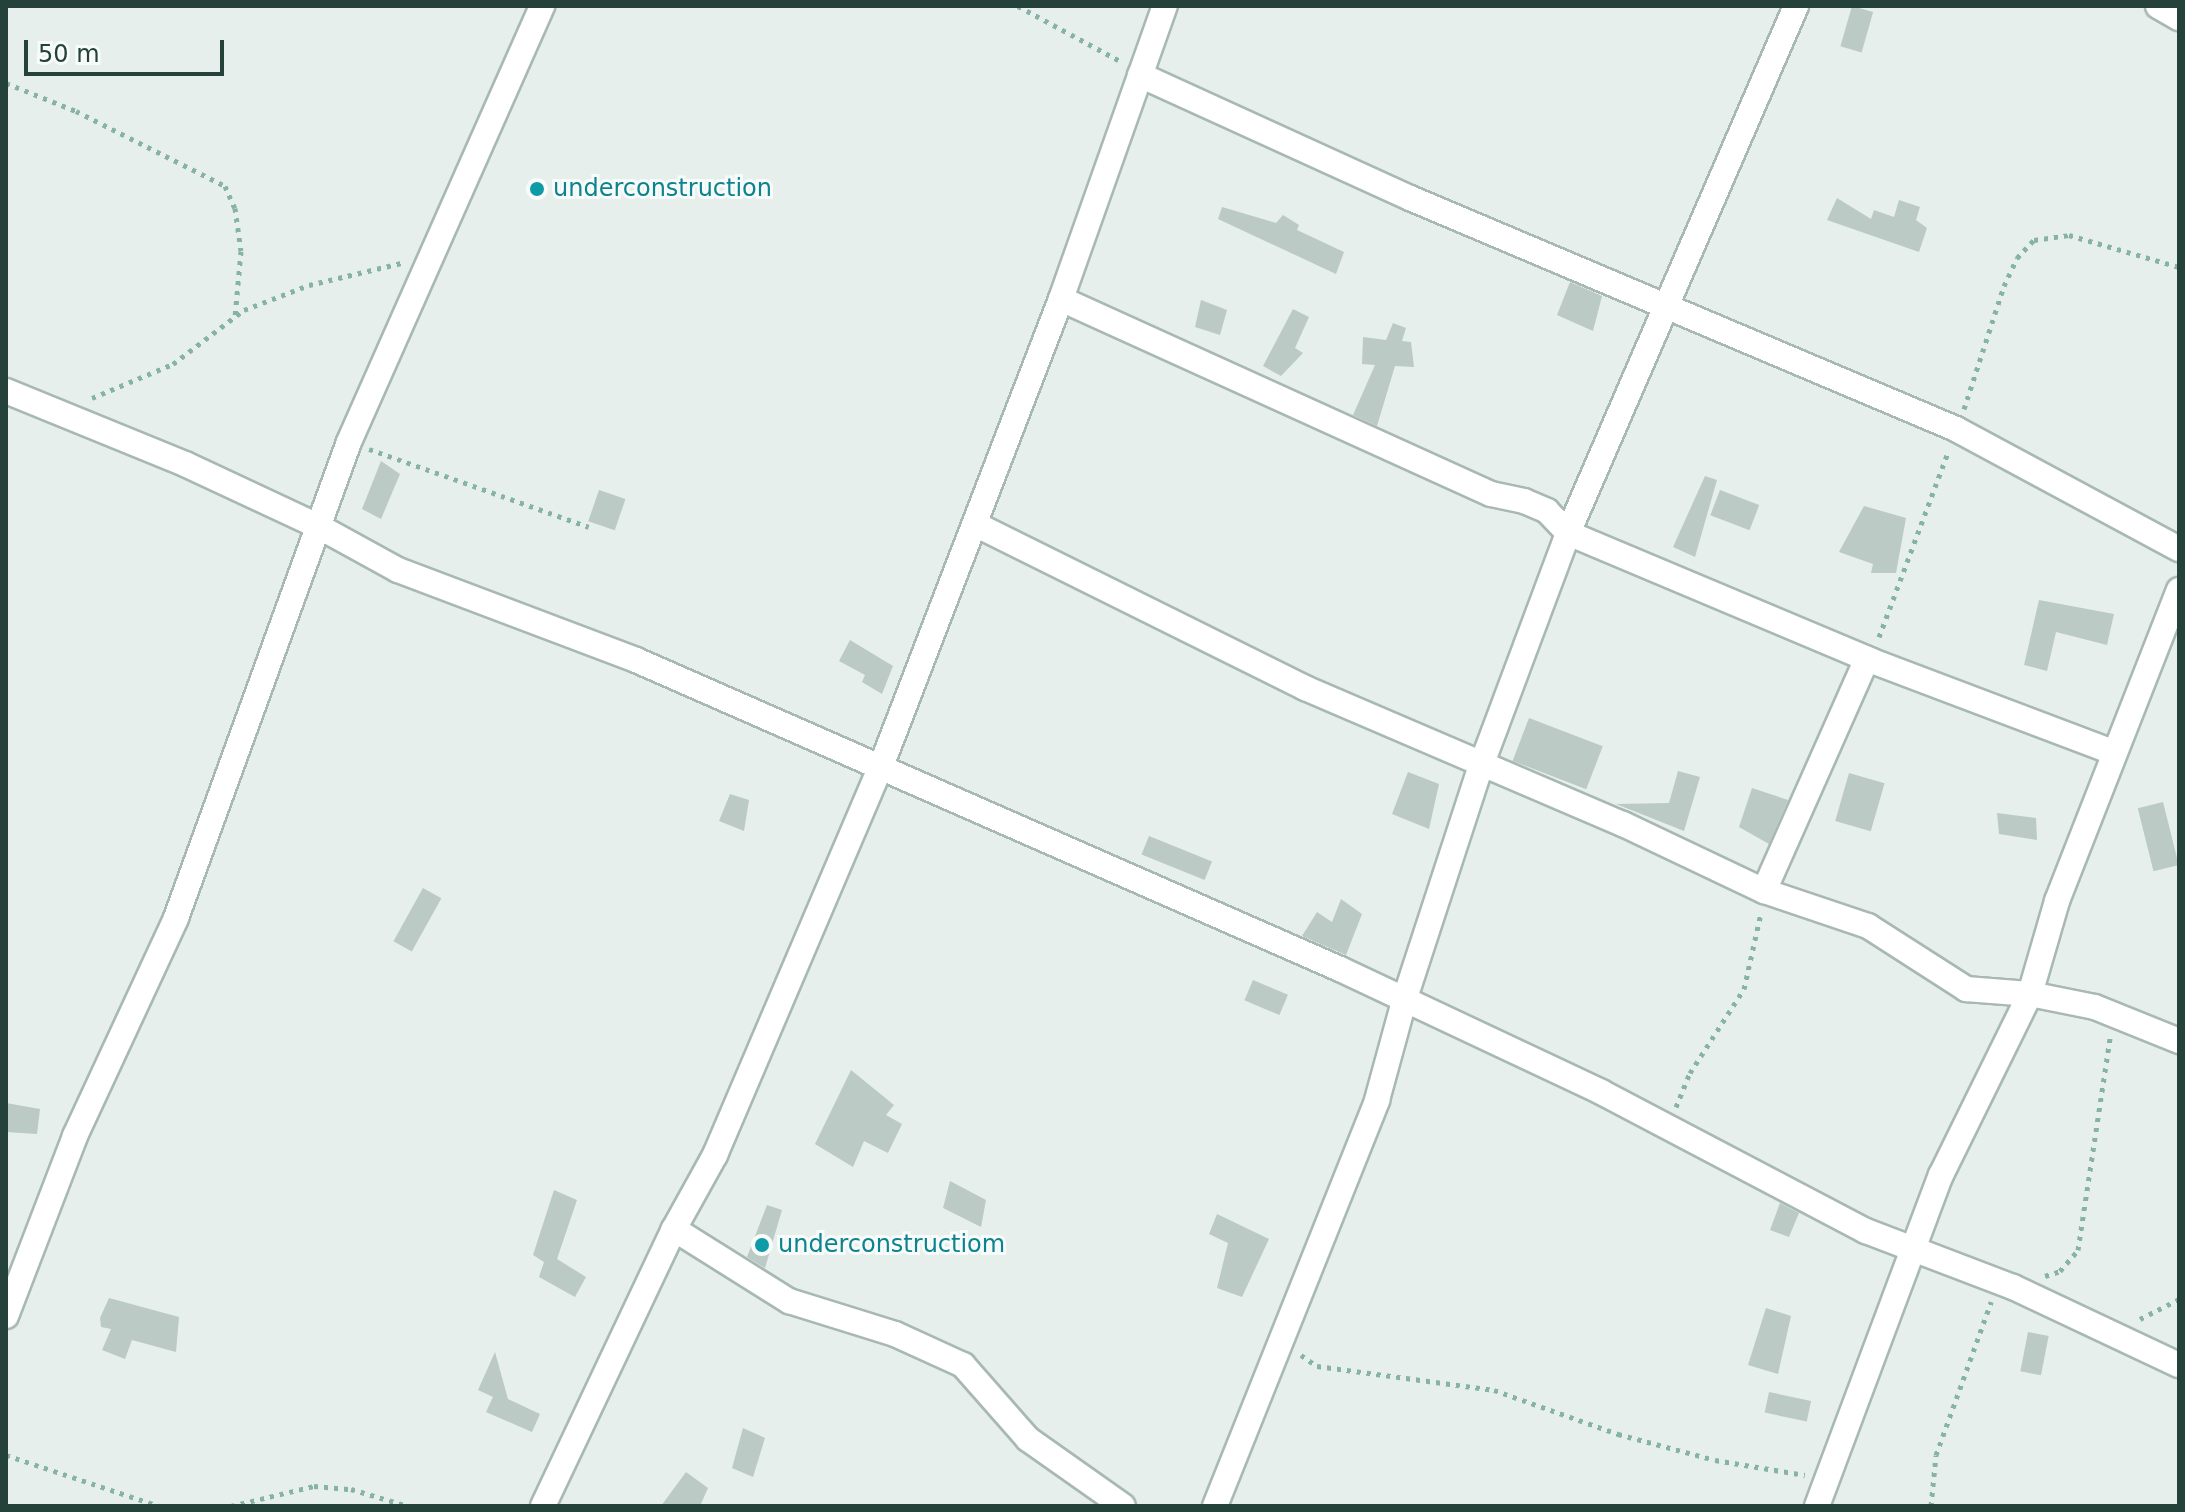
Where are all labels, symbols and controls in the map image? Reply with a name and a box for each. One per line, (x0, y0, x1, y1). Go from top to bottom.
scale bar (28, 24, 228, 74)
text: 50 m (38, 40, 100, 68)
place label: underconstruction (553, 175, 772, 203)
marker: underconstruction (528, 180, 546, 198)
place label: underconstructiom (778, 1231, 1005, 1259)
marker: underconstructiom (753, 1236, 771, 1254)

